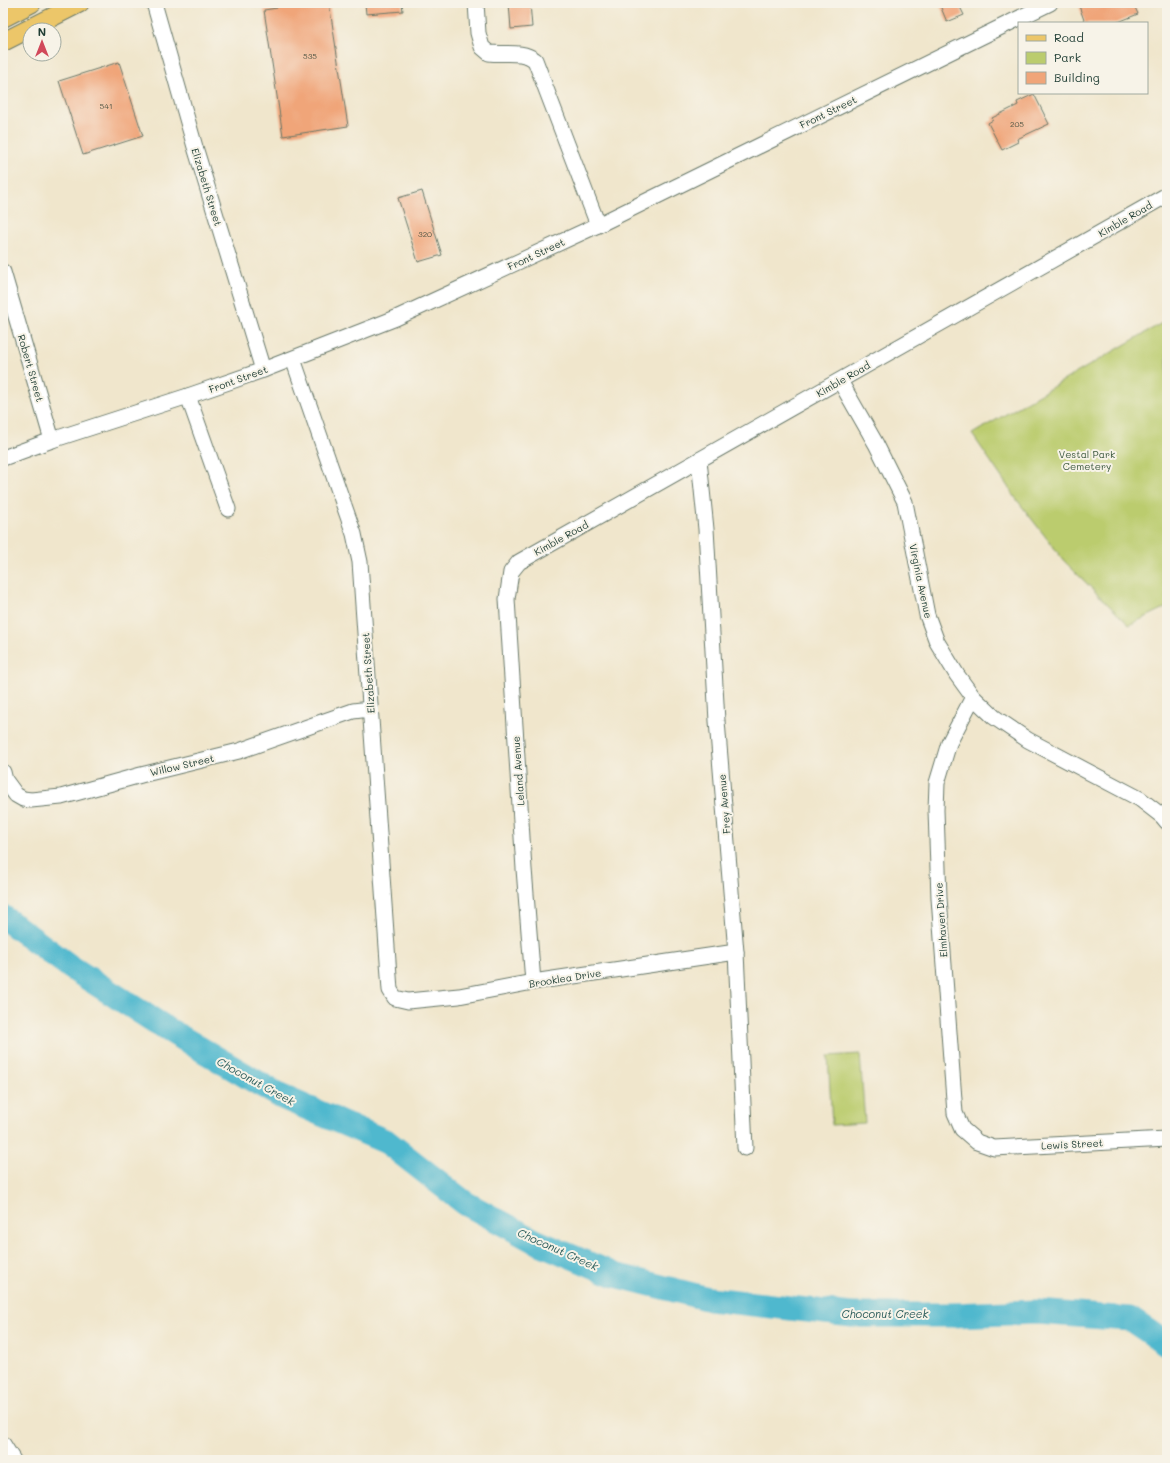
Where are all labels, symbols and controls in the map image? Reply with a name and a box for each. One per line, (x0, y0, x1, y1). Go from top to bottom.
north arrow (22, 22, 62, 62)
legend (1018, 22, 1148, 94)
text: N (38, 24, 46, 39)
text: Road (1054, 29, 1084, 45)
text: Park (1054, 49, 1081, 65)
house number: 535 (303, 51, 317, 61)
text: Building (1054, 69, 1100, 85)
street label: Front Street (797, 92, 859, 132)
house number: 541 (100, 101, 112, 111)
house number: 205 (1010, 119, 1024, 129)
street label: Elizabeth Street (189, 146, 225, 228)
street label: Kimble Road (1095, 198, 1155, 240)
house number: 320 (418, 229, 432, 239)
street label: Front Street (505, 235, 567, 273)
street label: Robert Street (15, 333, 47, 403)
street label: Kimble Road (813, 358, 873, 400)
street label: Front Street (207, 362, 269, 396)
park label: Vestal Park Cemetery (1059, 447, 1115, 473)
street label: Kimble Road (531, 517, 591, 559)
street label: Virginia Avenue (906, 542, 936, 620)
street label: Elizabeth Street (358, 632, 378, 714)
street label: Leland Avenue (509, 736, 527, 806)
street label: Willow Street (148, 751, 216, 779)
street label: Frey Avenue (714, 774, 734, 834)
street label: Elmhaven Drive (931, 882, 951, 958)
street label: Brooklea Drive (528, 965, 602, 991)
water label: Choconut Creek (214, 1053, 298, 1109)
street label: Lewis Street (1041, 1135, 1103, 1153)
water label: Choconut Creek (515, 1224, 601, 1274)
water label: Choconut Creek (842, 1306, 929, 1321)

